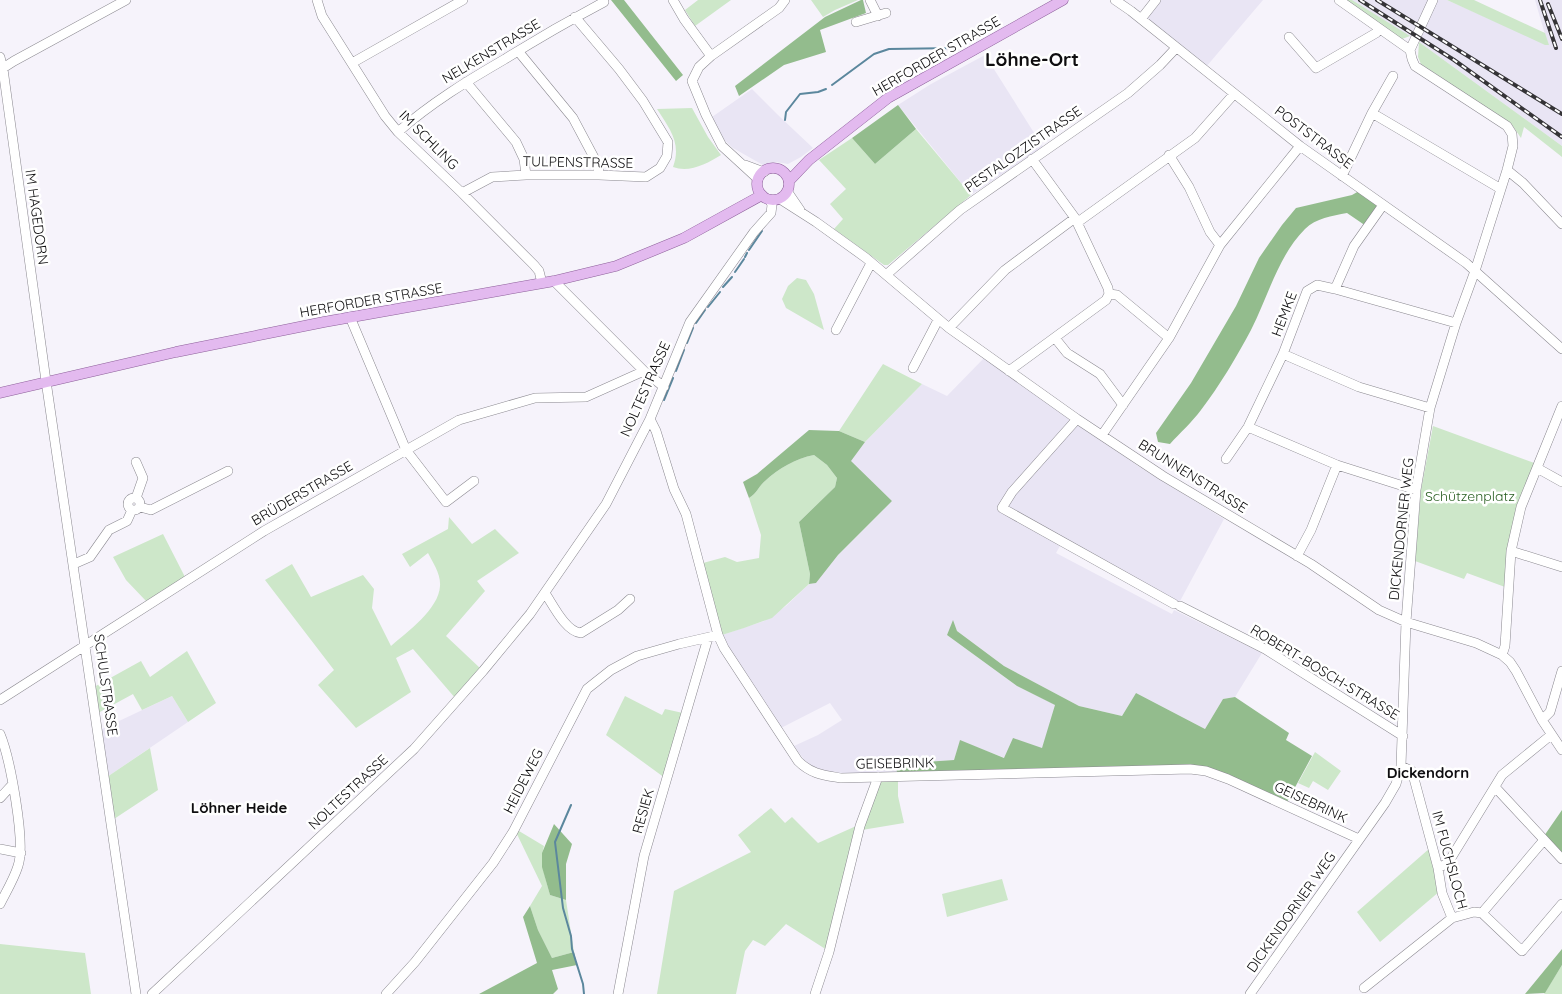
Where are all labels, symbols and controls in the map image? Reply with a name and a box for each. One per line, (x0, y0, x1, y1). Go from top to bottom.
street label: HERFORDER STRASSE (869, 12, 1003, 100)
street label: NELKENSTRASSE (439, 15, 544, 87)
district label: Löhne-Ort (985, 47, 1079, 71)
street label: PESTALOZZISTRASSE (961, 102, 1085, 196)
street label: POSTSTRASSE (1271, 102, 1357, 172)
street label: IM SCHLING (395, 106, 463, 174)
street label: TULPENSTRASSE (522, 152, 634, 172)
street label: IM HAGEDORN (21, 168, 53, 266)
street label: HERFORDER STRASSE (298, 279, 444, 321)
street label: HEMKE (1267, 289, 1301, 339)
street label: NOLTESTRASSE (616, 339, 674, 439)
street label: BRUNNENSTRASSE (1135, 435, 1251, 517)
street label: BRÜDERSTRASSE (248, 457, 356, 529)
street label: DICKENDORNER WEG (1385, 457, 1417, 601)
park label: Schützenplatz (1425, 487, 1515, 505)
street label: ROBERT-BOSCH-STRASSE (1247, 620, 1403, 724)
street label: SCHULSTRASSE (90, 633, 122, 737)
street label: HEIDEWEG (499, 745, 547, 817)
street label: NOLTESTRASSE (304, 750, 392, 834)
street label: GEISEBRINK (856, 753, 934, 773)
district label: Dickendorn (1387, 763, 1469, 782)
street label: GEISEBRINK (1272, 777, 1350, 827)
street label: RESIEK (628, 786, 658, 836)
district label: Löhner Heide (191, 798, 287, 817)
street label: IM FUCHSLOCH (1428, 809, 1472, 911)
street label: DICKENDORNER WEG (1243, 848, 1339, 976)

